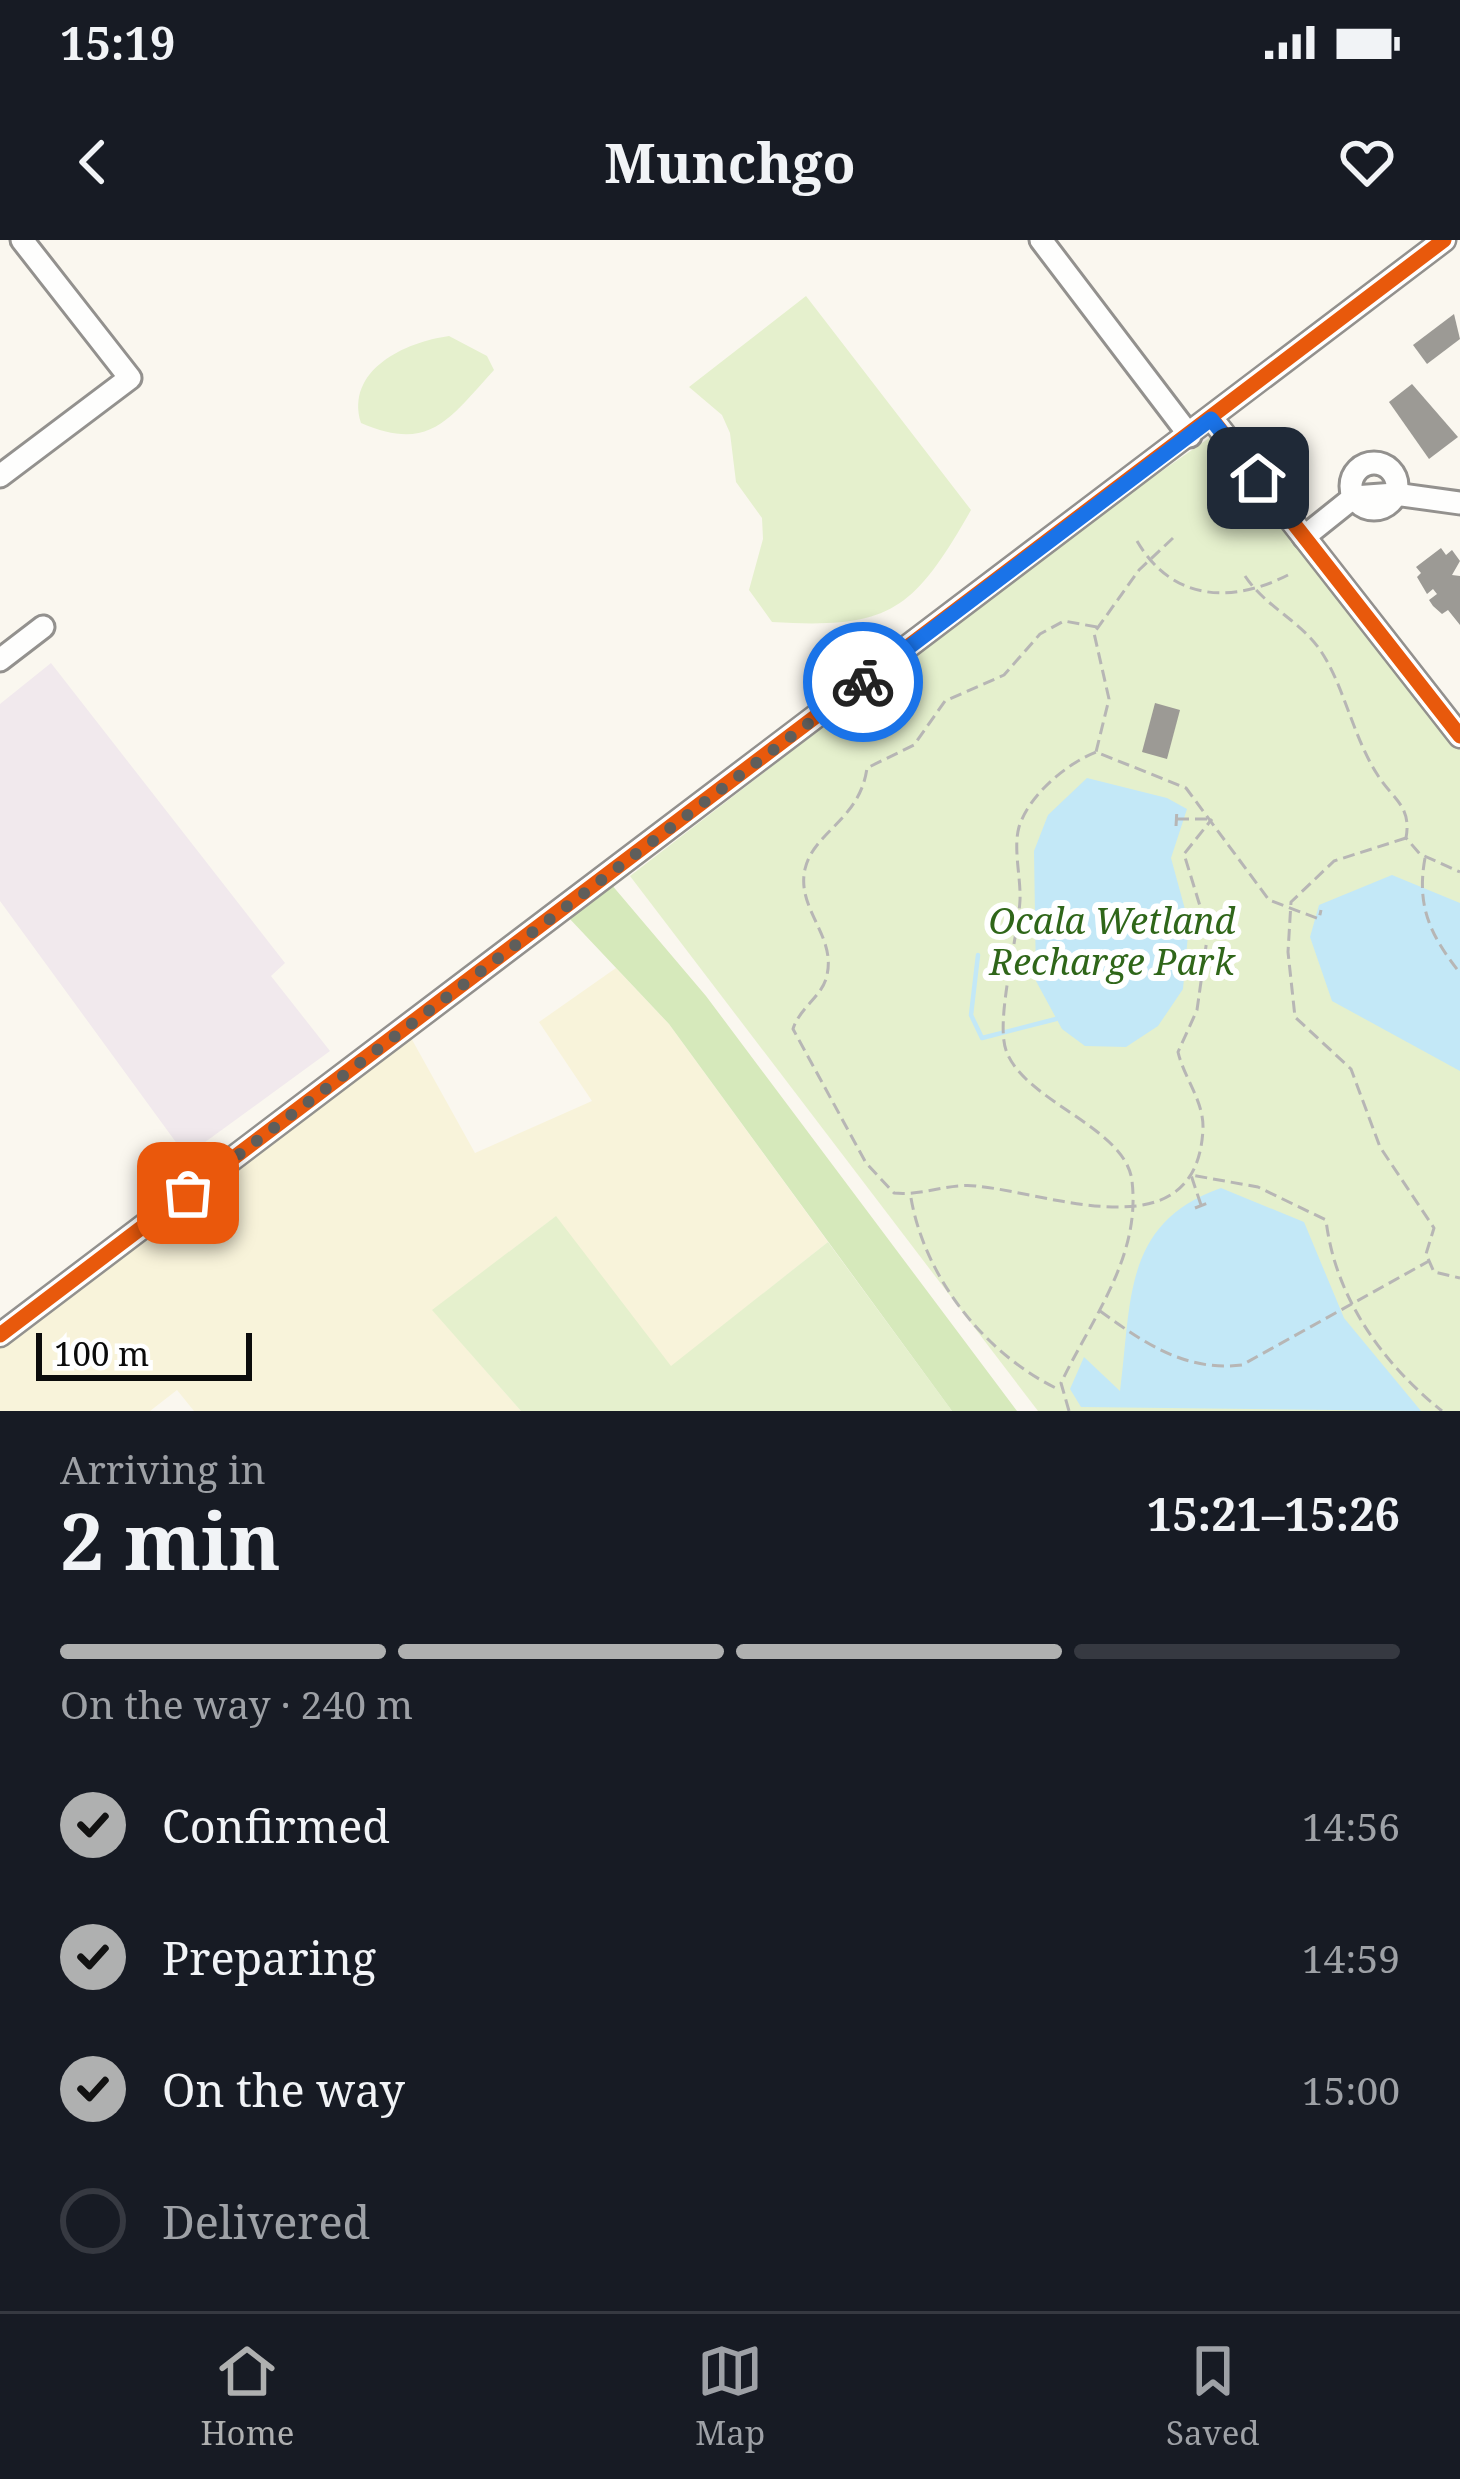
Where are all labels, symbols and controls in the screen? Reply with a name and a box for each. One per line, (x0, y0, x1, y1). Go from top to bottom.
text: 15:19 (60, 12, 175, 73)
text: Munchgo (604, 125, 856, 199)
icon: back (60, 129, 126, 195)
icon: heart (1334, 129, 1400, 195)
pin (1207, 427, 1309, 529)
icon: home (1225, 445, 1291, 511)
courier (803, 622, 923, 742)
icon: bike (830, 649, 896, 715)
park label: Ocala Wetland Recharge Park (988, 896, 1236, 986)
pin (137, 1142, 239, 1244)
icon: bag (155, 1160, 221, 1226)
scale bar (36, 1327, 252, 1380)
text: 100 m (54, 1331, 149, 1376)
text: Arriving in (60, 1442, 266, 1495)
text: 15:21–15:26 (1147, 1483, 1400, 1544)
text: 2 min (60, 1487, 281, 1593)
text: On the way · 240 m (60, 1677, 413, 1730)
icon: check (60, 1792, 126, 1858)
text: Confirmed (162, 1795, 390, 1856)
text: 14:56 (1302, 1799, 1400, 1852)
icon: check (60, 1924, 126, 1990)
text: Preparing (162, 1927, 376, 1988)
text: 14:59 (1302, 1931, 1400, 1984)
icon: check (60, 2056, 126, 2122)
text: On the way (162, 2059, 405, 2120)
text: 15:00 (1302, 2063, 1400, 2116)
text: Delivered (162, 2191, 370, 2252)
tab: Home (200, 2338, 294, 2455)
tab: Map (695, 2338, 765, 2455)
tab: Saved (1166, 2338, 1260, 2455)

